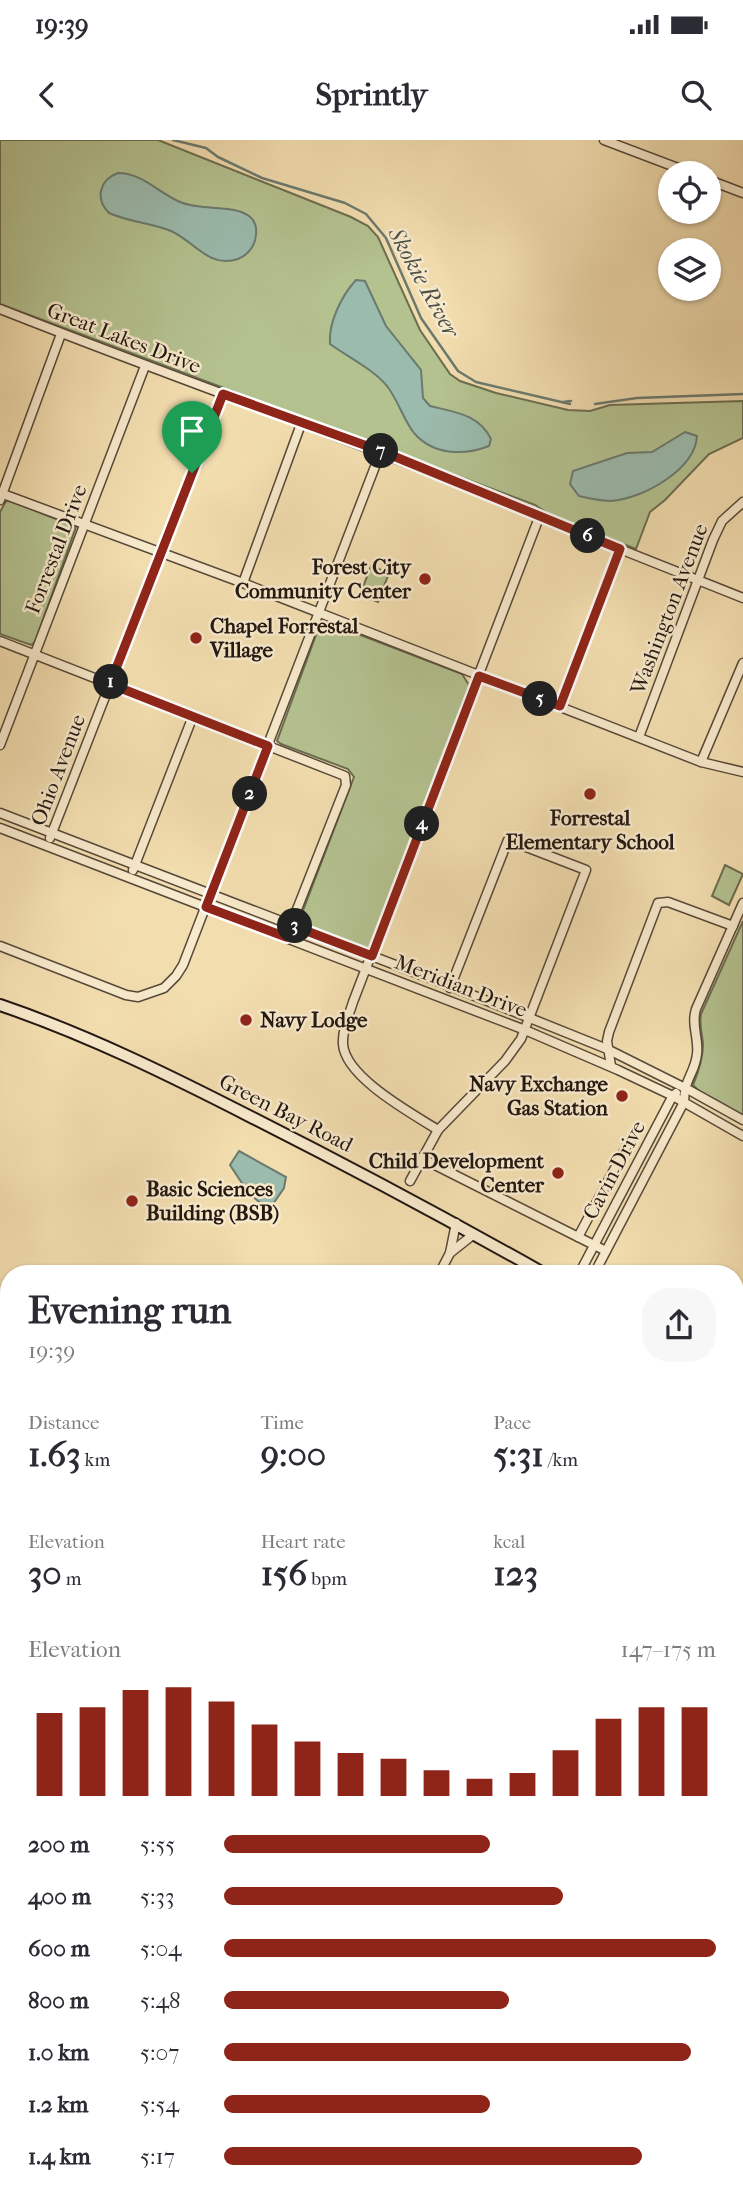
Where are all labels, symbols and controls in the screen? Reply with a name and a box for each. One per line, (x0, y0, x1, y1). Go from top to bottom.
text: 19:39 (35, 9, 89, 40)
icon: back (28, 76, 66, 114)
text: Sprintly (316, 76, 427, 113)
icon: search (677, 76, 715, 114)
map controls (658, 161, 721, 301)
button: locate (658, 161, 721, 224)
water label: Skokie River (382, 222, 466, 343)
button: layers (658, 238, 721, 301)
street label: Great Lakes Drive (44, 298, 204, 378)
pin (162, 401, 222, 473)
icon: arrive (173, 412, 211, 450)
pin: 7 (364, 434, 398, 468)
text: 7 (376, 439, 385, 461)
street label: Forrestal Drive (20, 481, 92, 617)
pin: 6 (570, 518, 606, 554)
street label: Washington Avenue (625, 520, 713, 699)
text: 6 (582, 524, 593, 546)
place label: Forest City Community Center (235, 555, 413, 603)
marker: Forest City Community Center (417, 571, 433, 587)
place label: Chapel Forrestal Village (209, 614, 358, 662)
marker: Chapel Forrestal Village (188, 630, 204, 646)
pin: 1 (94, 664, 128, 700)
text: 1 (107, 670, 114, 692)
pin: 5 (522, 682, 558, 716)
text: 5 (535, 687, 544, 709)
street label: Ohio Avenue (26, 711, 90, 829)
pin: 2 (232, 776, 268, 812)
text: 2 (245, 782, 254, 804)
marker: Forrestal Elementary School (582, 786, 598, 802)
pin: 4 (404, 806, 440, 842)
place label: Forrestal Elementary School (505, 806, 675, 854)
text: 4 (416, 812, 427, 834)
pin: 3 (278, 908, 312, 944)
text: 3 (291, 914, 298, 936)
street label: Meridian Drive (391, 950, 531, 1022)
place label: Navy Lodge (260, 1008, 368, 1032)
marker: Navy Lodge (238, 1012, 254, 1028)
street label: Green Bay Road (215, 1069, 357, 1157)
place label: Navy Exchange Gas Station (469, 1072, 609, 1120)
marker: Navy Exchange Gas Station (614, 1088, 630, 1104)
street label: Cavin Drive (578, 1117, 650, 1223)
place label: Child Development Center (369, 1149, 545, 1197)
marker: Child Development Center (550, 1165, 566, 1181)
place label: Basic Sciences Building (BSB) (146, 1177, 279, 1225)
marker: Basic Sciences Building (BSB) (124, 1193, 140, 1209)
text: Evening run (28, 1288, 231, 1333)
button: share (642, 1288, 716, 1362)
text: 19:39 (28, 1337, 75, 1364)
text: Distance (28, 1412, 99, 1434)
text: Time (261, 1412, 304, 1434)
text: Pace (493, 1412, 531, 1434)
text: 1.63 (28, 1434, 81, 1475)
text: 9:00 (261, 1434, 326, 1475)
text: 5:31 (493, 1434, 544, 1475)
text: km (81, 1449, 110, 1471)
text: /km (544, 1449, 578, 1471)
text: Elevation (28, 1531, 105, 1553)
text: Heart rate (261, 1531, 346, 1553)
text: kcal (493, 1531, 525, 1553)
text: 30 (28, 1553, 62, 1594)
text: 156 (261, 1553, 307, 1594)
text: 123 (493, 1553, 538, 1594)
text: m (62, 1568, 82, 1590)
text: bpm (307, 1568, 347, 1590)
text: Elevation (28, 1636, 121, 1663)
text: 147–175 m (620, 1636, 716, 1663)
text: 200 m (28, 1831, 89, 1858)
text: 5:55 (140, 1831, 175, 1858)
text: 400 m (28, 1883, 91, 1910)
text: 5:33 (140, 1883, 174, 1910)
text: 600 m (28, 1935, 90, 1962)
text: 5:04 (140, 1935, 182, 1962)
text: 800 m (28, 1987, 89, 2014)
text: 5:48 (140, 1987, 181, 2014)
text: 1.0 km (28, 2039, 89, 2066)
text: 5:07 (140, 2039, 179, 2066)
text: 1.2 km (28, 2091, 88, 2118)
text: 5:54 (140, 2091, 179, 2118)
text: 1.4 km (28, 2143, 91, 2170)
text: 5:17 (140, 2143, 175, 2170)

